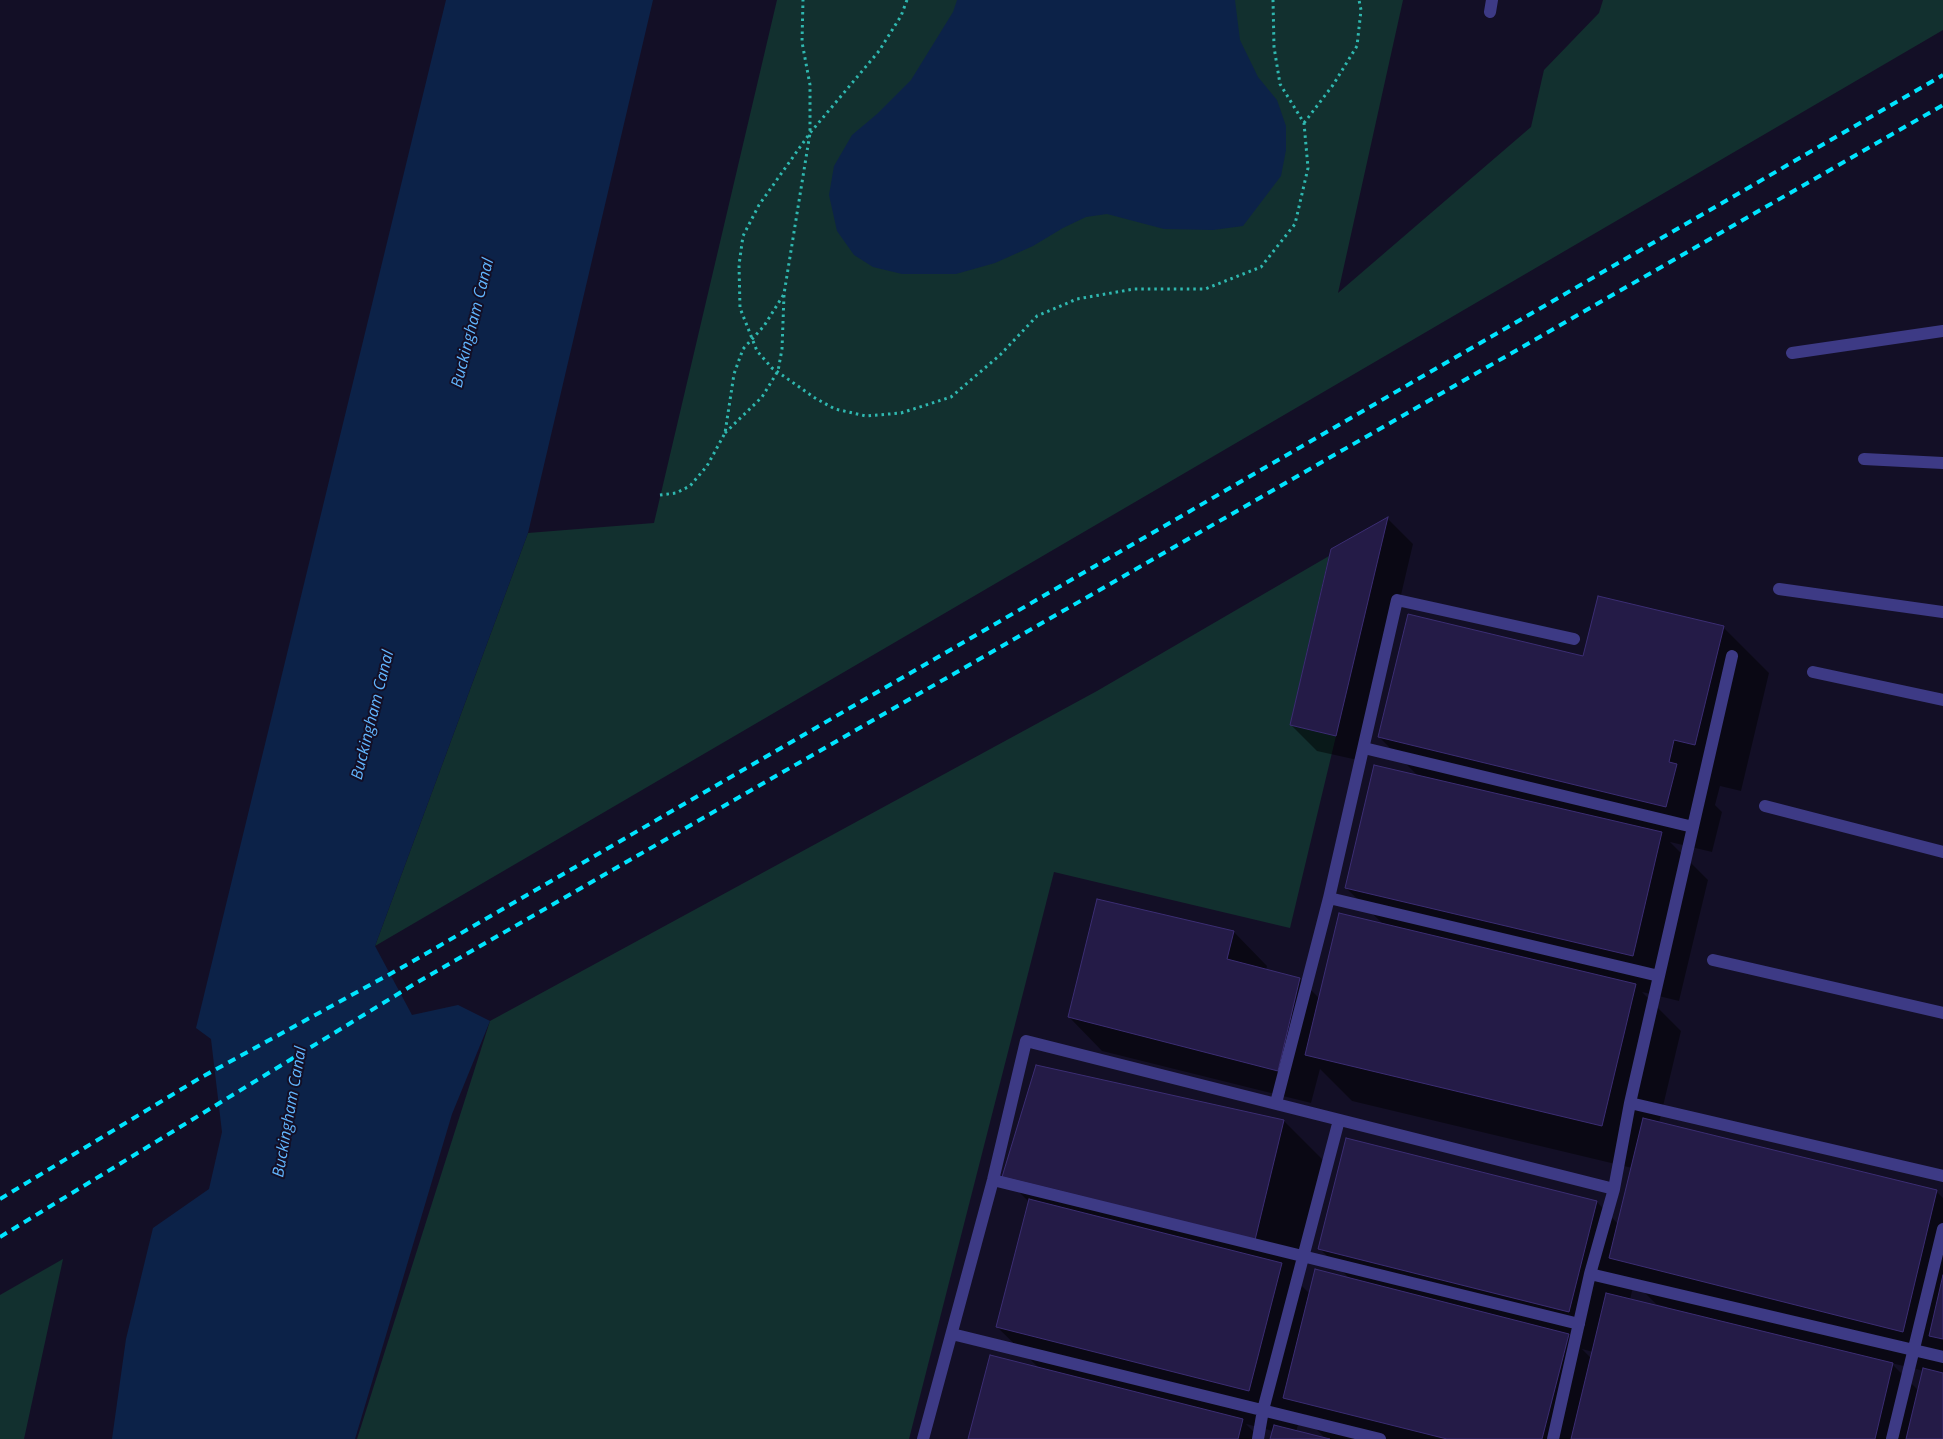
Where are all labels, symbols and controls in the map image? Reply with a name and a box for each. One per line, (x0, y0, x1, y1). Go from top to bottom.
water label: Buckingham Canal (448, 256, 498, 390)
water label: Buckingham Canal (348, 648, 398, 782)
water label: Buckingham Canal (269, 1045, 311, 1179)

